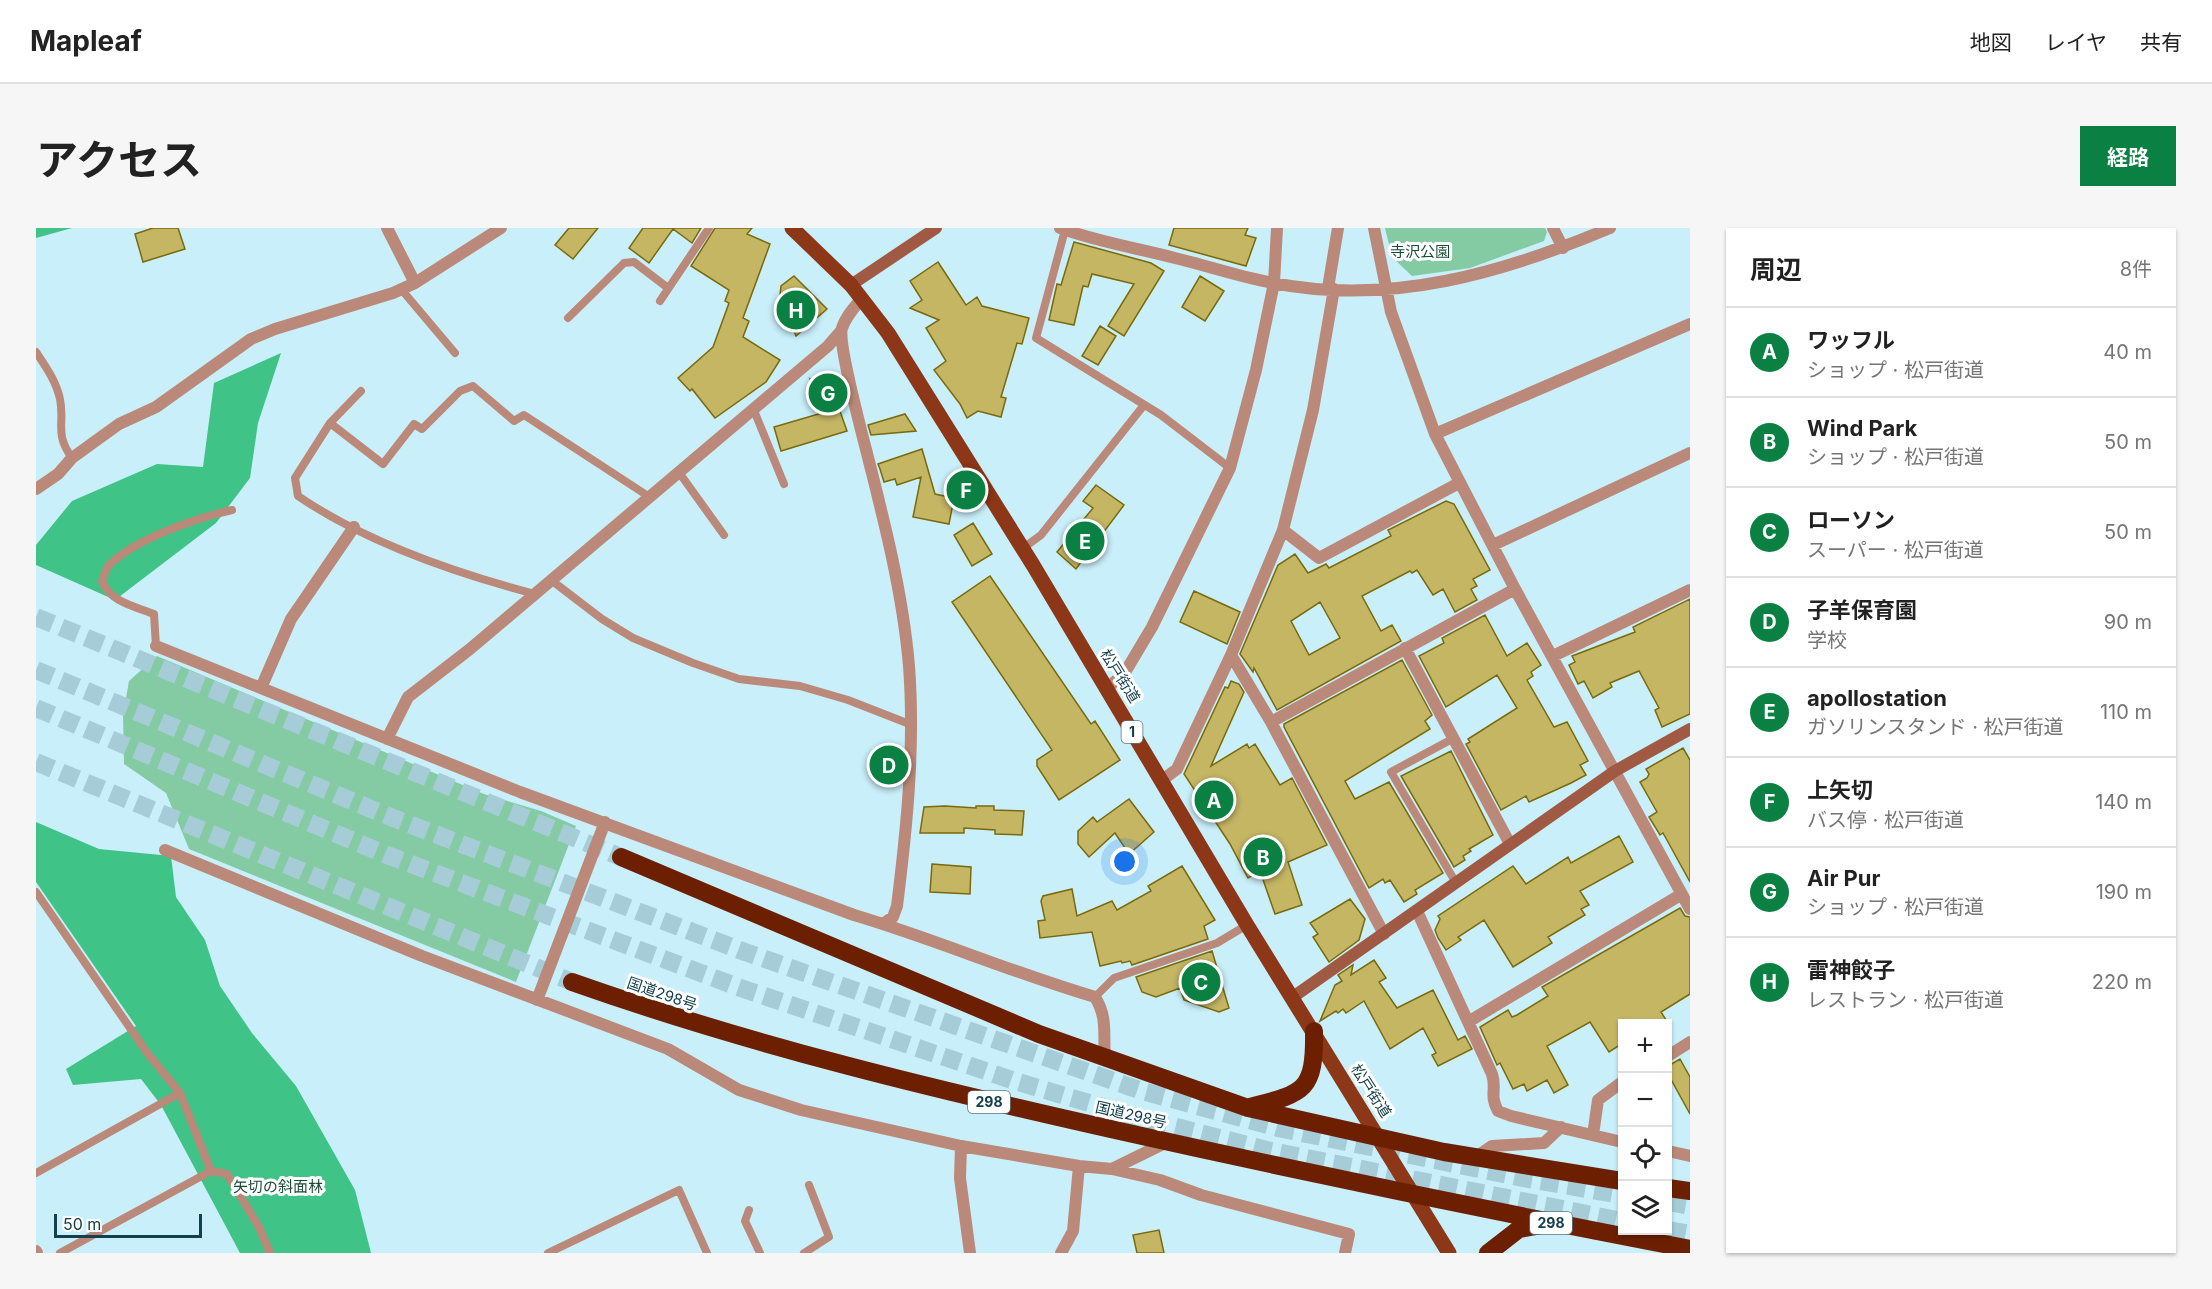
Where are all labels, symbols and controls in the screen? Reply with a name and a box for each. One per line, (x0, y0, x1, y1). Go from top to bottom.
text: Mapleaf (30, 24, 142, 58)
text: 地図 (1970, 30, 2012, 55)
text: レイヤ (2045, 30, 2107, 55)
text: 共有 (2140, 30, 2182, 55)
button: 経路 (2080, 126, 2176, 186)
text: アクセス (36, 134, 202, 185)
park label: 寺沢公園 (1390, 242, 1450, 261)
text: 周辺 (1750, 254, 1802, 285)
text: 8件 (2120, 257, 2152, 281)
pin: H (776, 288, 816, 332)
text: ワッフル (1807, 327, 1895, 353)
text: A (1762, 340, 1777, 364)
text: 40 m (2103, 340, 2152, 364)
text: ショップ · 松戸街道 (1807, 358, 1984, 382)
pin: G (808, 370, 848, 416)
text: Wind Park (1807, 415, 1917, 441)
text: B (1763, 430, 1776, 454)
text: 50 m (2104, 430, 2152, 454)
text: ショップ · 松戸街道 (1807, 445, 1984, 469)
pin: F (946, 468, 986, 512)
text: ローソン (1807, 507, 1895, 533)
pin: E (1066, 518, 1104, 564)
text: C (1762, 520, 1777, 544)
text: 50 m (2104, 520, 2152, 544)
text: スーパー · 松戸街道 (1807, 538, 1984, 562)
text: 子羊保育園 (1807, 597, 1917, 623)
text: D (1762, 610, 1777, 634)
text: 90 m (2104, 610, 2152, 634)
text: 学校 (1807, 628, 1847, 652)
street label: 松戸街道 (1096, 645, 1144, 706)
text: apollostation (1807, 685, 1947, 711)
text: E (1763, 700, 1776, 724)
text: 110 m (2100, 700, 2152, 724)
text: ガソリンスタンド · 松戸街道 (1807, 715, 2064, 739)
road number: 1 (1122, 721, 1142, 743)
pin: D (870, 742, 908, 788)
text: 上矢切 (1807, 777, 1873, 803)
pin: A (1194, 778, 1234, 822)
text: F (1764, 790, 1775, 814)
text: 140 m (2095, 790, 2152, 814)
text: バス停 · 松戸街道 (1807, 808, 1964, 832)
pin: B (1244, 834, 1282, 880)
your location (1110, 847, 1139, 876)
text: Air Pur (1807, 865, 1881, 891)
text: G (1762, 880, 1777, 904)
text: 190 m (2096, 880, 2152, 904)
text: ショップ · 松戸街道 (1807, 895, 1984, 919)
text: 雷神餃子 (1807, 957, 1895, 983)
pin: C (1182, 960, 1220, 1005)
text: H (1762, 970, 1777, 994)
text: 220 m (2092, 970, 2152, 994)
street label: 国道298号 (625, 973, 700, 1014)
text: レストラン · 松戸街道 (1807, 988, 2004, 1012)
map controls (1618, 1019, 1672, 1235)
button: + (1618, 1019, 1672, 1073)
street label: 松戸街道 (1347, 1060, 1396, 1121)
button: − (1618, 1073, 1672, 1127)
road number: 298 (968, 1091, 1010, 1113)
street label: 国道298号 (1094, 1097, 1169, 1132)
button: locate (1618, 1127, 1672, 1181)
park label: 矢切の斜面林 (233, 1177, 323, 1196)
button: layers (1618, 1181, 1672, 1235)
scale bar (54, 1211, 202, 1238)
road number: 298 (1530, 1212, 1572, 1234)
text: 50 m (63, 1214, 101, 1234)

